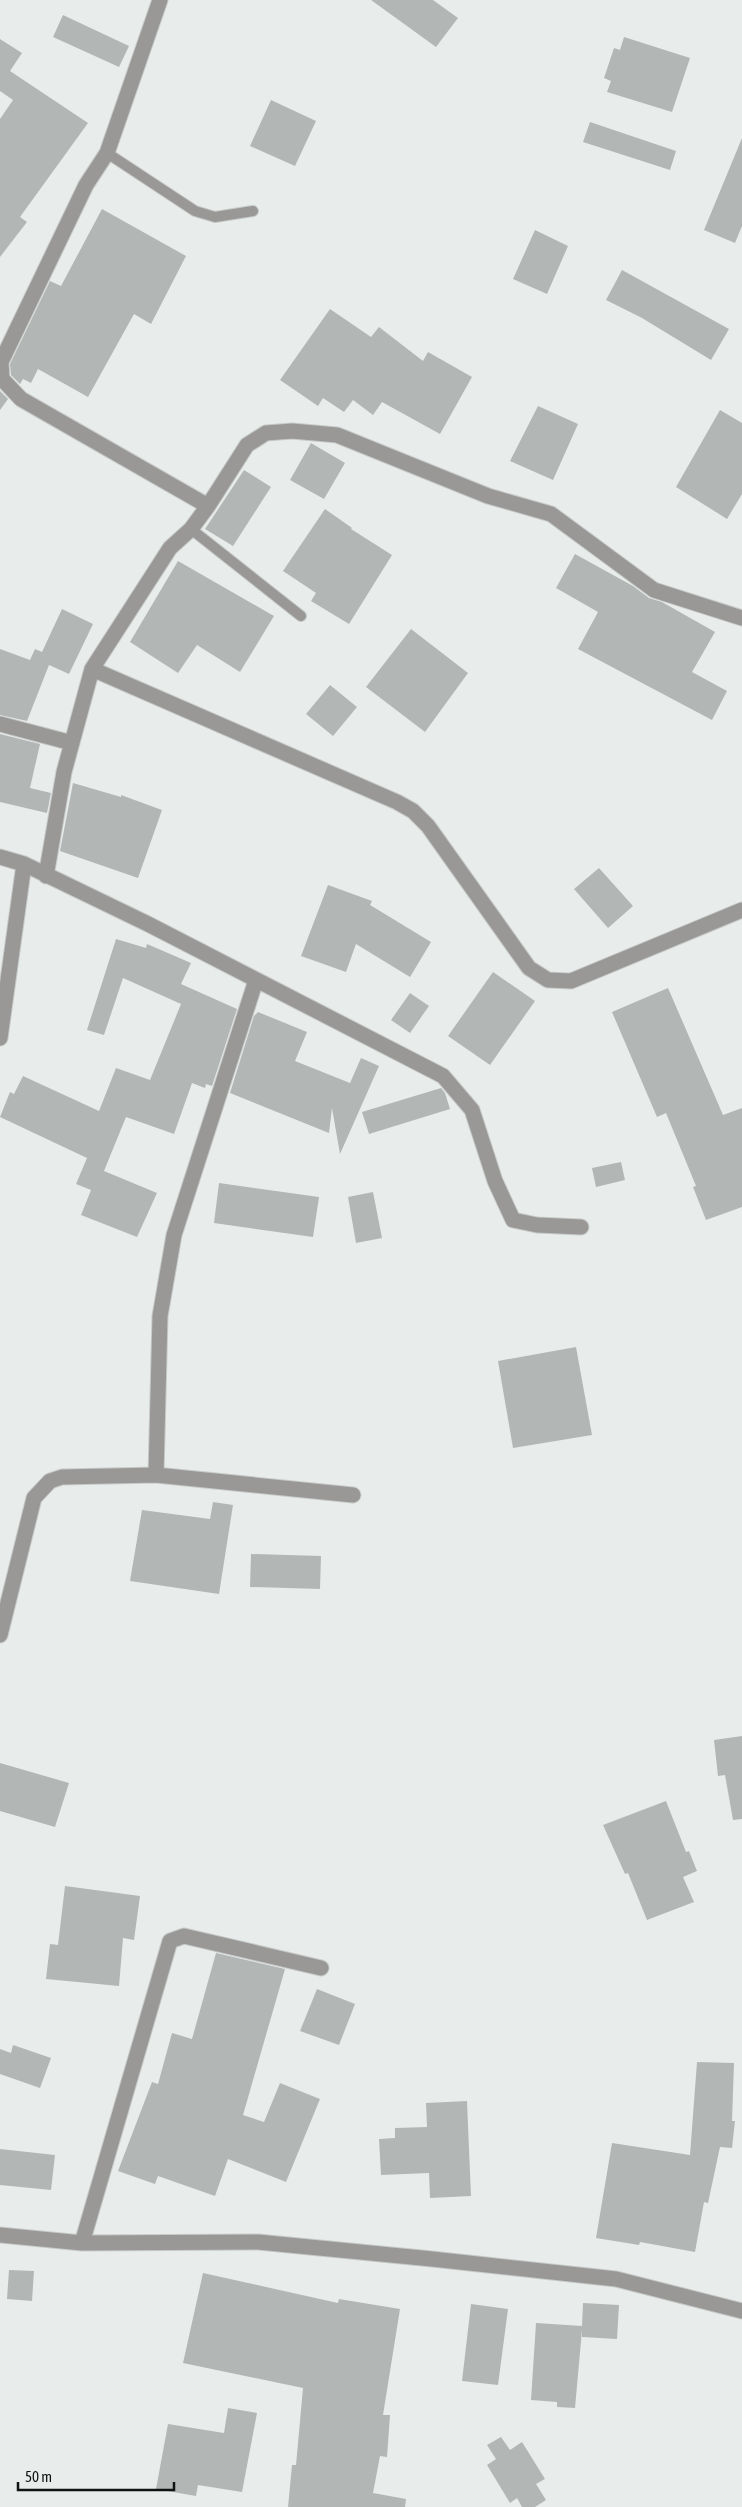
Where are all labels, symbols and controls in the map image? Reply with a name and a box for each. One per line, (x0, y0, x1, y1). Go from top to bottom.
scale bar (18, 2460, 174, 2492)
text: 50 m (25, 2468, 52, 2485)

